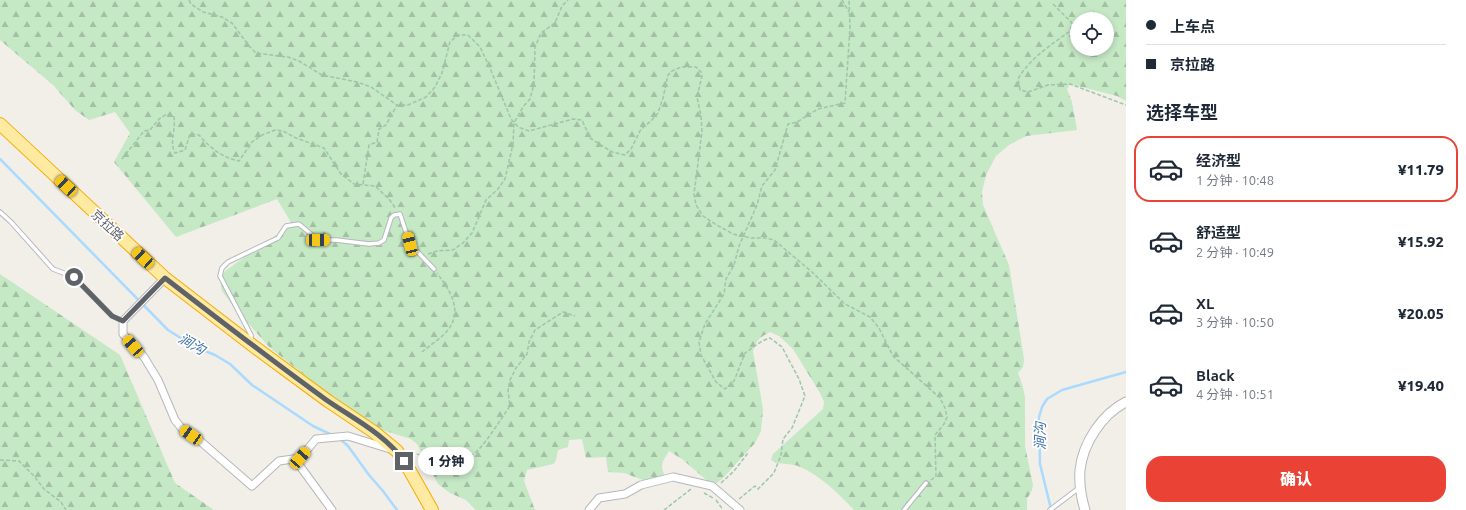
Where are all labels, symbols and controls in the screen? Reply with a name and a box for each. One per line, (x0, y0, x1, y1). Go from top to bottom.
map controls (1070, 12, 1114, 56)
button: locate (1070, 12, 1114, 56)
text: 上车点 (1170, 18, 1215, 35)
text: 京拉路 (1170, 56, 1215, 73)
text: 选择车型 (1146, 102, 1218, 122)
icon: car (1148, 151, 1184, 187)
text: 经济型 (1196, 152, 1241, 169)
text: ¥11.79 (1398, 161, 1444, 178)
car (53, 173, 79, 199)
text: 1 分钟 · 10:48 (1196, 173, 1274, 187)
street label: 京拉路 (89, 207, 127, 243)
icon: car (1148, 223, 1184, 259)
text: 舒适型 (1196, 224, 1241, 241)
car (401, 231, 419, 257)
text: ¥15.92 (1398, 233, 1444, 250)
car (306, 234, 330, 246)
car (130, 245, 156, 271)
text: 2 分钟 · 10:49 (1196, 245, 1274, 259)
route start (65, 268, 83, 286)
icon: car (1148, 295, 1184, 331)
text: XL (1196, 295, 1214, 312)
text: ¥20.05 (1398, 305, 1444, 322)
text: 3 分钟 · 10:50 (1196, 315, 1274, 329)
water label: 涧沟 (176, 330, 210, 359)
car (121, 333, 145, 359)
icon: car (1148, 367, 1184, 403)
text: Black (1196, 367, 1235, 384)
text: ¥19.40 (1398, 377, 1444, 394)
text: 4 分钟 · 10:51 (1196, 387, 1274, 401)
water label: 涧沟 (1032, 420, 1048, 450)
car (178, 423, 204, 447)
car (288, 445, 312, 471)
callout: 1 分钟 (418, 447, 474, 475)
route end (395, 452, 413, 470)
text: 1 分钟 (428, 454, 464, 468)
button: 确认 (1146, 456, 1446, 502)

